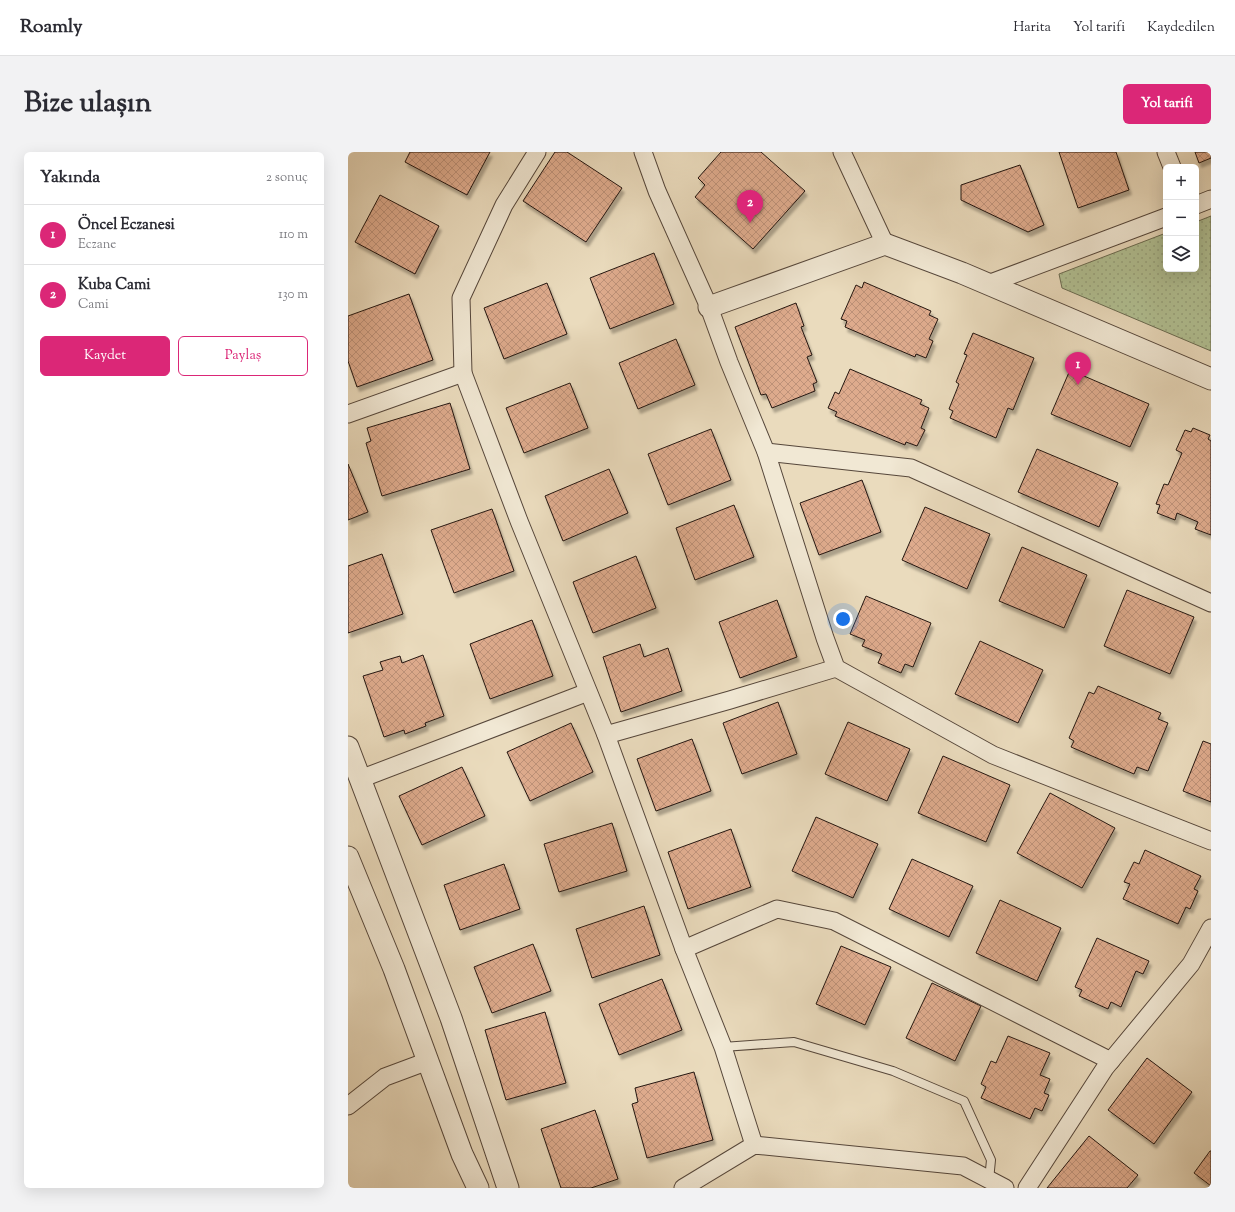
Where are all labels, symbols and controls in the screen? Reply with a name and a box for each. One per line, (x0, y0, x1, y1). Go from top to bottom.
text: Roamly (20, 14, 83, 41)
text: Harita (1013, 18, 1051, 38)
text: Yol tarifi (1073, 18, 1125, 38)
text: Kaydedilen (1147, 18, 1215, 38)
text: Bize ulaşın (24, 84, 152, 124)
button: Yol tarifi (1123, 84, 1211, 124)
map controls (1163, 164, 1199, 272)
button: + (1163, 164, 1199, 200)
text: Yakında (40, 166, 100, 190)
text: 2 sonuç (266, 169, 308, 187)
pin: 2 (737, 190, 763, 223)
button: − (1163, 200, 1199, 236)
text: Öncel Eczanesi (78, 215, 175, 236)
text: 1 (51, 226, 55, 244)
text: 110 m (279, 226, 308, 244)
text: Eczane (78, 236, 116, 254)
button: layers (1163, 236, 1199, 272)
text: Kuba Cami (78, 275, 151, 296)
text: 2 (50, 286, 56, 304)
text: 130 m (278, 286, 308, 304)
text: Cami (78, 296, 109, 314)
button: Kaydet (40, 336, 170, 376)
button: Paylaş (178, 336, 308, 376)
pin: 1 (1065, 352, 1091, 385)
your location (833, 609, 853, 629)

